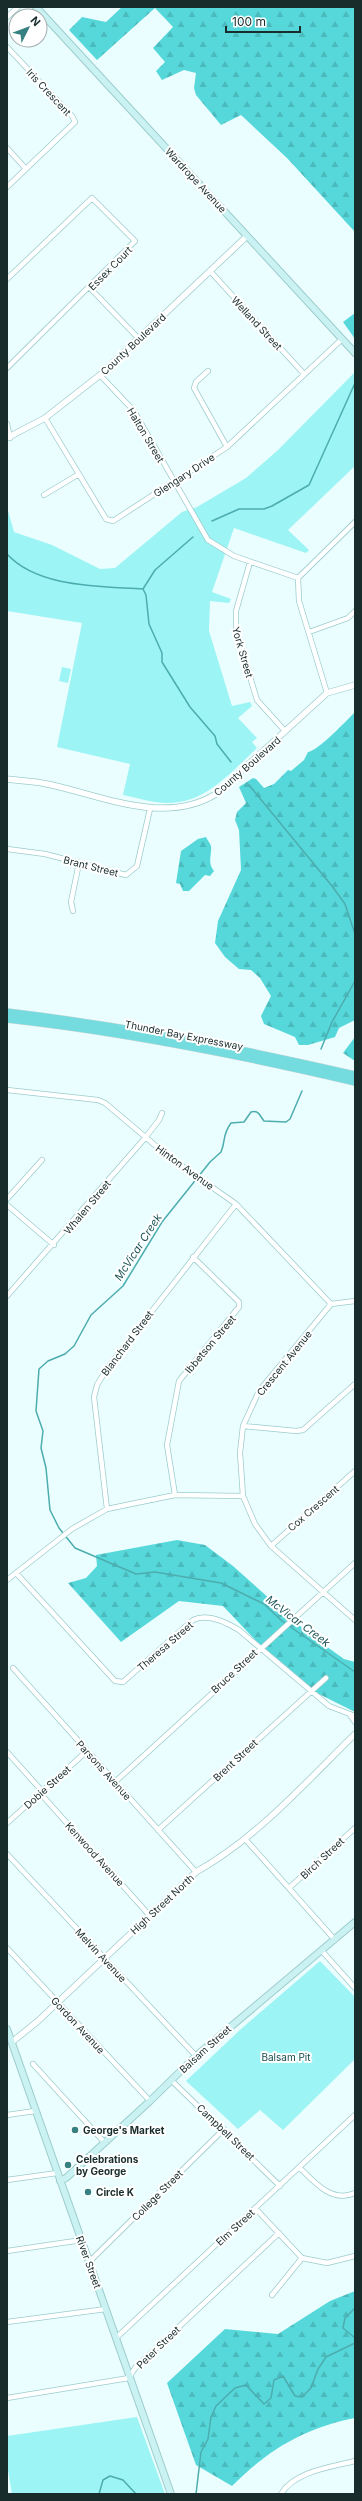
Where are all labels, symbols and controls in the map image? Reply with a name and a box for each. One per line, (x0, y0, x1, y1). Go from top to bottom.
north arrow (8, 8, 48, 48)
scale bar (226, 8, 300, 34)
text: N (27, 14, 43, 29)
text: 100 m (232, 14, 266, 29)
street label: Iris Crescent (24, 66, 74, 119)
street label: Wardrope Avenue (163, 145, 229, 215)
street label: Essex Court (86, 243, 135, 292)
street label: Welland Street (229, 294, 285, 353)
street label: County Boulevard (98, 311, 168, 377)
street label: Halton Street (125, 405, 167, 465)
street label: Glengary Drive (151, 451, 217, 499)
street label: York Street (230, 625, 256, 680)
street label: County Boulevard (211, 734, 283, 798)
street label: Brant Street (62, 853, 120, 879)
street label: Thunder Bay Expressway (124, 1018, 244, 1052)
street label: Hinton Avenue (154, 1142, 216, 1192)
street label: Whalen Street (61, 1177, 113, 1236)
water label: McVicar Creek (111, 1210, 165, 1283)
street label: Blanchard Street (99, 1307, 156, 1378)
street label: Ibbetson Street (182, 1312, 238, 1375)
street label: Crescent Avenue (254, 1328, 314, 1398)
street label: Cox Crescent (285, 1482, 342, 1534)
water label: McVicar Creek (263, 1592, 334, 1650)
street label: Theresa Street (135, 1618, 196, 1673)
street label: Bruce Street (208, 1646, 260, 1695)
street label: Brent Street (210, 1736, 260, 1784)
street label: Parsons Avenue (74, 1738, 134, 1802)
street label: Dobie Street (21, 1762, 73, 1811)
street label: Kenwood Avenue (63, 1819, 127, 1889)
street label: Birch Street (298, 1834, 347, 1881)
street label: High Street North (128, 1871, 196, 1936)
street label: Melvin Avenue (73, 1926, 129, 1985)
street label: Gordon Avenue (49, 1994, 107, 2056)
street label: Balsam Street (177, 2022, 234, 2075)
park label: Balsam Pit (261, 2051, 311, 2063)
street label: Campbell Street (195, 2101, 258, 2163)
place label: George's Market (83, 2124, 165, 2137)
marker: George's Market (70, 2125, 80, 2135)
place label: Celebrations by George (76, 2153, 139, 2178)
marker: Celebrations by George (63, 2160, 73, 2170)
street label: College Street (129, 2167, 185, 2223)
place label: Circle K (96, 2186, 134, 2198)
marker: Circle K (83, 2187, 93, 2197)
street label: Elm Street (213, 2206, 257, 2248)
street label: River Street (74, 2234, 104, 2291)
street label: Peter Street (134, 2323, 183, 2371)

